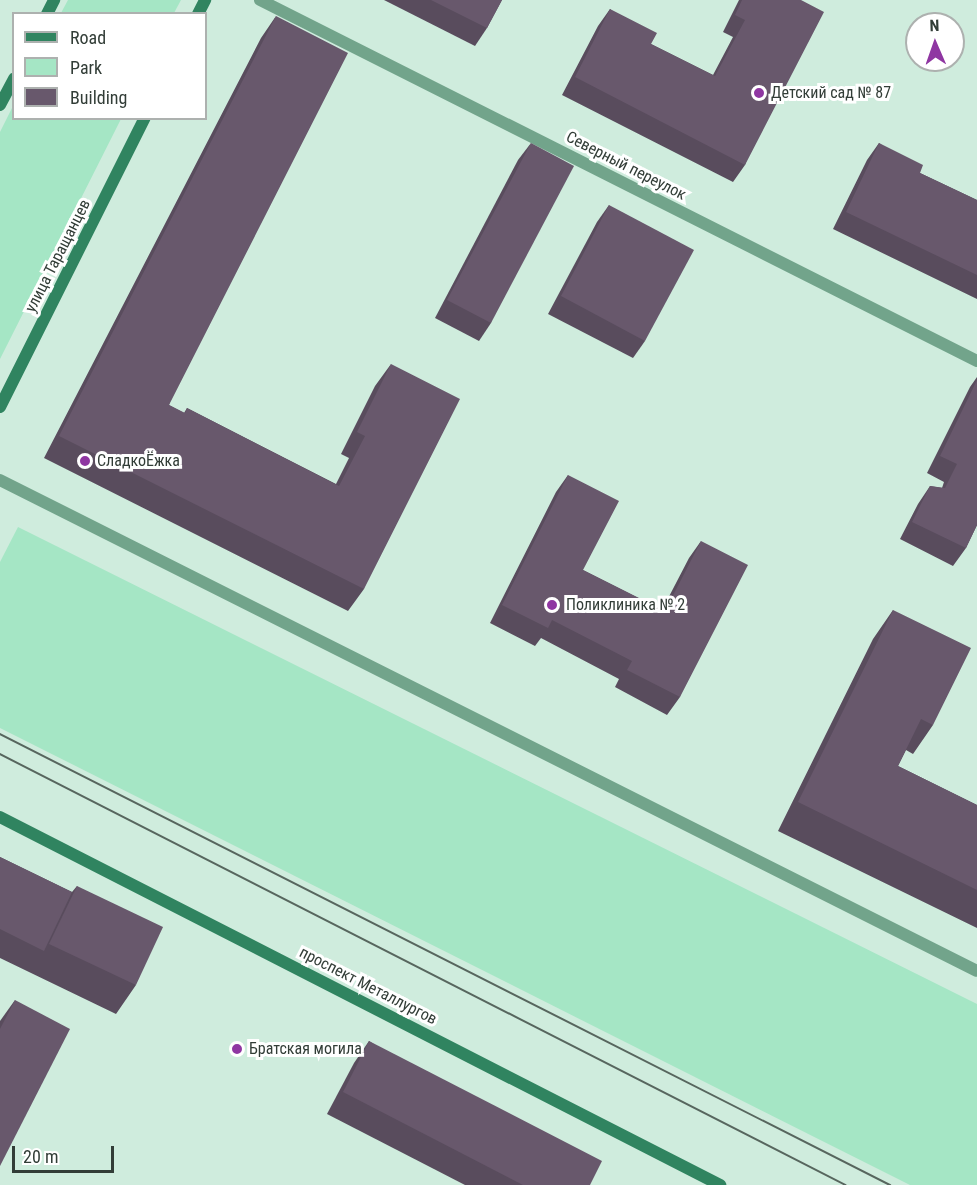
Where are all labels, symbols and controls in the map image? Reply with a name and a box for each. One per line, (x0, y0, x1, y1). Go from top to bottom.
legend (12, 12, 207, 120)
north arrow (905, 12, 965, 72)
text: N (929, 16, 940, 35)
text: Road (70, 27, 106, 48)
text: Park (70, 57, 102, 78)
place label: Детский сад № 87 (771, 83, 891, 103)
marker: Детский сад № 87 (752, 86, 766, 100)
text: Building (70, 87, 127, 108)
street label: Северный переулок (563, 127, 689, 205)
street label: улица Таращанцев (21, 196, 95, 316)
place label: СладкоЁжка (97, 451, 180, 471)
marker: СладкоЁжка (78, 454, 92, 468)
place label: Поликлиника № 2 (566, 595, 685, 615)
marker: Поликлиника № 2 (543, 596, 561, 614)
street label: проспект Металлургов (296, 943, 440, 1029)
place label: Братская могила (249, 1039, 362, 1059)
marker: Братская могила (230, 1042, 244, 1056)
scale bar (15, 1134, 117, 1172)
text: 20 m (23, 1146, 58, 1167)

